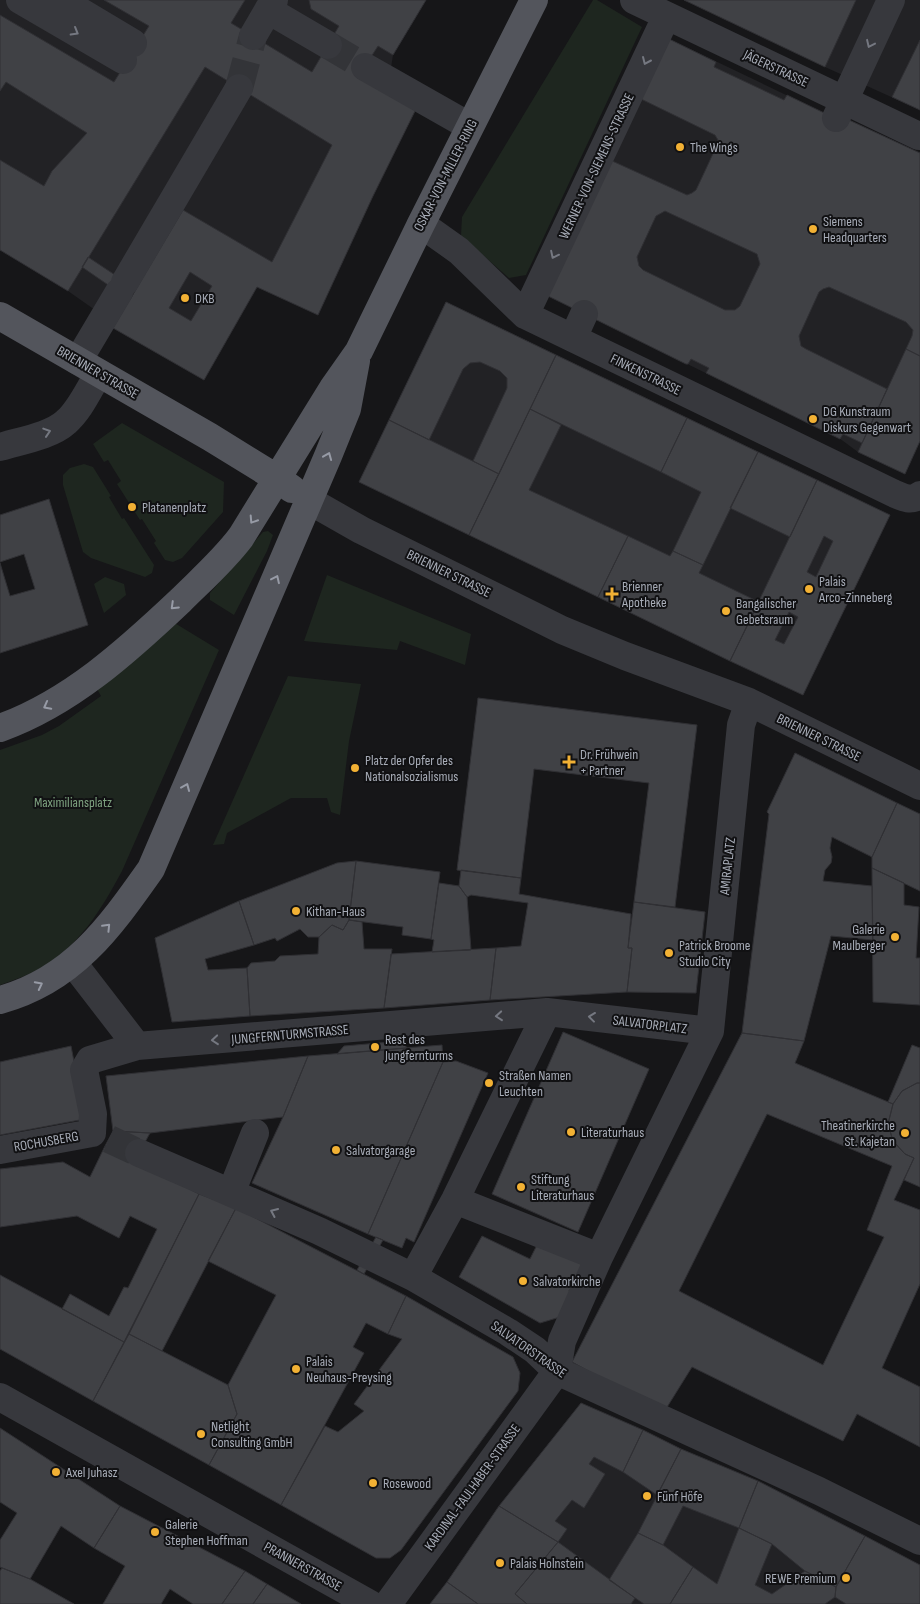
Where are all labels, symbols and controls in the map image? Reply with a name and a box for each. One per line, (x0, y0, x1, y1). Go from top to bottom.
one-way arrow (70, 26, 79, 36)
one-way arrow (866, 39, 876, 48)
street label: JÄGERSTRASSE (740, 46, 811, 91)
one-way arrow (641, 56, 652, 65)
street label: WERNER-VON-SIEMENS-STRASSE (555, 90, 638, 242)
street label: OSKAR-VON-MILLER-RING (410, 116, 481, 234)
place label: The Wings (690, 139, 738, 156)
marker: The Wings (674, 141, 686, 153)
place label: Siemens Headquarters (823, 213, 887, 246)
marker: Siemens Headquarters (807, 223, 819, 235)
one-way arrow (550, 250, 560, 259)
place label: DKB (195, 290, 214, 307)
marker: DKB (179, 292, 191, 304)
street label: BRIENNER STRASSE (54, 342, 142, 403)
street label: FINKENSTRASSE (608, 350, 684, 399)
place label: DG Kunstraum Diskurs Gegenwart (823, 403, 911, 436)
marker: DG Kunstraum Diskurs Gegenwart (807, 413, 819, 425)
one-way arrow (42, 428, 50, 438)
one-way arrow (322, 452, 333, 461)
place label: Platanenplatz (142, 499, 206, 516)
marker: Platanenplatz (126, 501, 138, 513)
one-way arrow (250, 514, 259, 524)
street label: BRIENNER STRASSE (404, 546, 494, 601)
place label: Palais Arco-Zinneberg (818, 573, 893, 606)
one-way arrow (270, 575, 280, 584)
place label: Brienner Apotheke (621, 578, 667, 611)
marker: Palais Arco-Zinneberg (803, 583, 815, 595)
marker: Brienner Apotheke (606, 588, 618, 600)
place label: Bangalischer Gebetsraum (736, 595, 796, 628)
one-way arrow (171, 600, 180, 609)
marker: Bangalischer Gebetsraum (720, 605, 732, 617)
one-way arrow (43, 700, 52, 710)
street label: BRIENNER STRASSE (774, 710, 864, 765)
place label: Dr. Frühwein + Partner (580, 746, 638, 779)
place label: Platz der Opfer des Nationalsozialismus (365, 752, 458, 785)
marker: Dr. Frühwein + Partner (562, 755, 576, 769)
marker: Platz der Opfer des Nationalsozialismus (349, 762, 361, 774)
one-way arrow (180, 783, 191, 792)
park label: Maximiliansplatz (34, 794, 112, 811)
street label: AMIRAPLATZ (716, 836, 739, 897)
place label: Kithan-Haus (306, 903, 365, 920)
marker: Kithan-Haus (290, 905, 302, 917)
place label: Galerie Maulberger (833, 921, 885, 954)
one-way arrow (101, 924, 110, 933)
marker: Galerie Maulberger (889, 931, 901, 943)
place label: Patrick Broome Studio City (679, 937, 750, 970)
marker: Patrick Broome Studio City (663, 947, 675, 959)
one-way arrow (33, 981, 42, 991)
one-way arrow (495, 1011, 503, 1022)
one-way arrow (588, 1012, 596, 1023)
street label: SALVATORPLATZ (612, 1012, 688, 1038)
street label: JUNGFERNTURMSTRASSE (230, 1021, 350, 1048)
place label: Rest des Jungfernturms (384, 1031, 453, 1064)
one-way arrow (211, 1034, 219, 1045)
marker: Rest des Jungfernturms (369, 1041, 381, 1053)
place label: Straßen Namen Leuchten (499, 1067, 571, 1100)
marker: Straßen Namen Leuchten (483, 1077, 495, 1089)
place label: Theatinerkirche St. Kajetan (821, 1117, 895, 1150)
place label: Literaturhaus (581, 1124, 644, 1141)
marker: Literaturhaus (565, 1126, 577, 1138)
street label: ROCHUSBERG (12, 1127, 80, 1156)
marker: Theatinerkirche St. Kajetan (899, 1127, 911, 1139)
place label: Salvatorgarage (346, 1142, 415, 1159)
marker: Salvatorgarage (330, 1144, 342, 1156)
place label: Stiftung Literaturhaus (531, 1171, 594, 1204)
marker: Stiftung Literaturhaus (515, 1181, 527, 1193)
one-way arrow (270, 1207, 279, 1218)
place label: Salvatorkirche (533, 1273, 601, 1290)
marker: Salvatorkirche (517, 1275, 529, 1287)
street label: SALVATORSTRASSE (488, 1317, 570, 1382)
place label: Palais Neuhaus-Preysing (306, 1353, 392, 1386)
marker: Palais Neuhaus-Preysing (290, 1363, 302, 1375)
place label: Netlight Consulting GmbH (211, 1418, 293, 1451)
street label: KARDINAL-FAULHABER-STRASSE (421, 1421, 524, 1554)
marker: Netlight Consulting GmbH (195, 1428, 207, 1440)
place label: Axel Juhasz (65, 1464, 118, 1481)
marker: Axel Juhasz (50, 1466, 62, 1478)
place label: Rosewood (383, 1475, 431, 1492)
marker: Rosewood (367, 1477, 379, 1489)
place label: Fünf Höfe (657, 1488, 703, 1505)
marker: Fünf Höfe (641, 1490, 653, 1502)
place label: Galerie Stephen Hoffman (165, 1516, 248, 1549)
marker: Galerie Stephen Hoffman (149, 1526, 161, 1538)
street label: PRANNERSTRASSE (261, 1538, 345, 1595)
place label: Palais Holnstein (510, 1555, 584, 1572)
marker: Palais Holnstein (494, 1557, 506, 1569)
place label: REWE Premium (765, 1570, 836, 1587)
marker: REWE Premium (840, 1572, 852, 1584)

